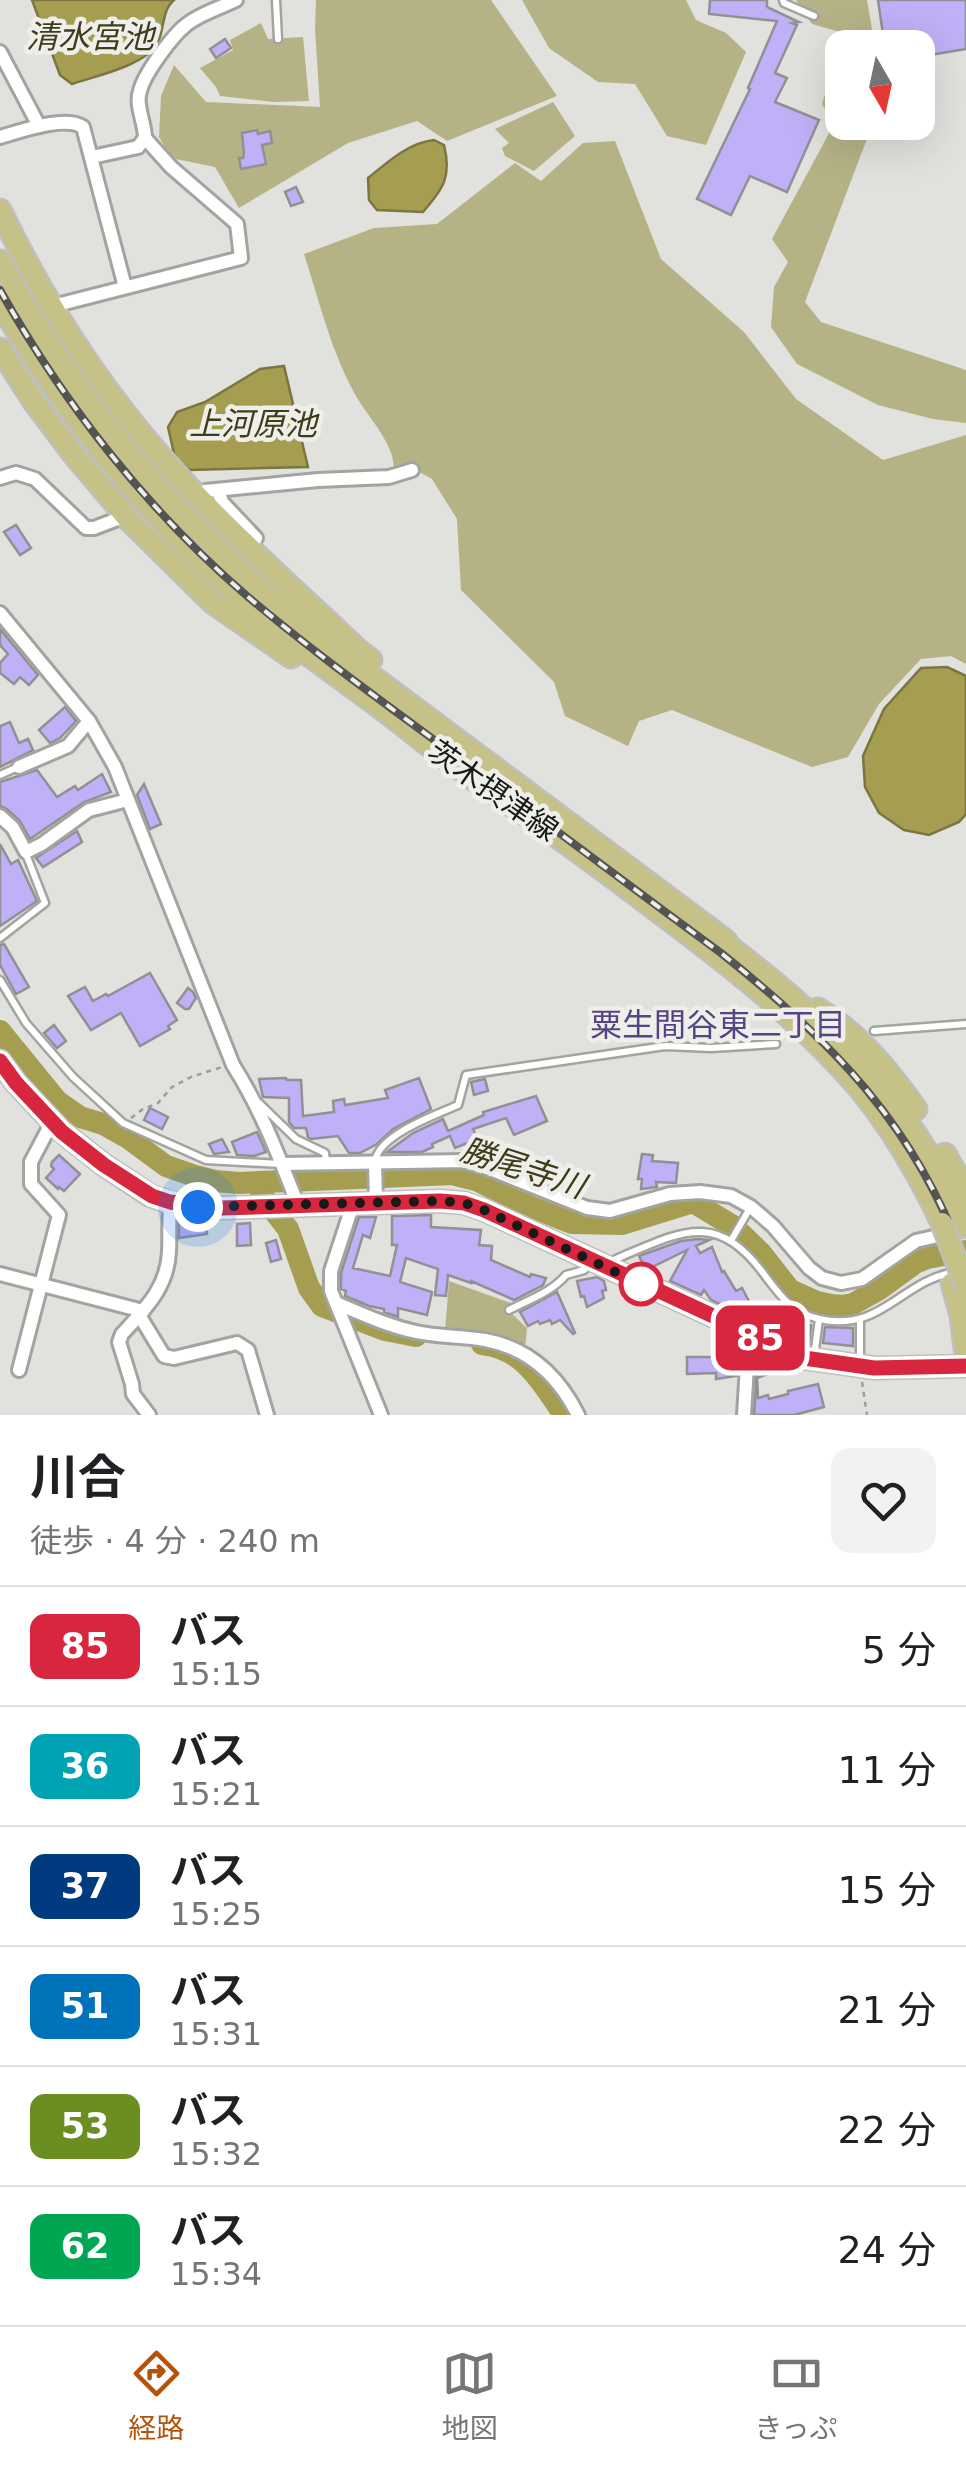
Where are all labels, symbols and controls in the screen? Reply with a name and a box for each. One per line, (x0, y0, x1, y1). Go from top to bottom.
water label: 清水宮池 (26, 18, 157, 56)
north arrow (825, 30, 935, 140)
map controls (825, 30, 935, 140)
water label: 上河原池 (189, 405, 320, 443)
street label: 茨木摂津線 (422, 733, 565, 848)
district label: 粟生間谷東二丁目 (590, 1006, 846, 1044)
water label: 勝尾寺川 (456, 1130, 593, 1207)
your location (173, 1182, 223, 1232)
unlabelled marker (620, 1263, 662, 1305)
line badge: 85 (715, 1306, 805, 1370)
text: 85 (736, 1318, 784, 1358)
button: heart (831, 1448, 936, 1553)
text: 川合 (30, 1449, 126, 1505)
text: 徒歩 · 4 分 · 240 m (30, 1522, 320, 1560)
text: バス (170, 1609, 246, 1653)
text: 85 (61, 1626, 109, 1666)
text: 5 分 (862, 1628, 936, 1672)
text: 15:15 (170, 1655, 262, 1693)
text: バス (170, 1729, 246, 1773)
text: 36 (61, 1746, 109, 1786)
text: 11 分 (838, 1748, 936, 1792)
text: 15:21 (170, 1775, 262, 1813)
text: バス (170, 1849, 246, 1893)
text: 37 (61, 1866, 109, 1906)
text: 15 分 (838, 1868, 936, 1912)
text: 15:25 (170, 1895, 262, 1933)
text: バス (170, 1969, 246, 2013)
text: 51 (61, 1986, 109, 2026)
text: 21 分 (838, 1988, 936, 2032)
text: 15:31 (170, 2015, 262, 2053)
text: バス (170, 2089, 246, 2133)
text: 53 (61, 2106, 109, 2146)
text: 22 分 (838, 2108, 936, 2152)
text: 15:32 (170, 2135, 262, 2173)
text: バス (170, 2209, 246, 2253)
text: 62 (61, 2226, 109, 2266)
text: 24 分 (838, 2228, 936, 2272)
text: 15:34 (170, 2255, 262, 2293)
tab: 経路 (129, 2346, 185, 2446)
tab: 地図 (442, 2346, 498, 2446)
tab: きっぷ (755, 2346, 837, 2446)

